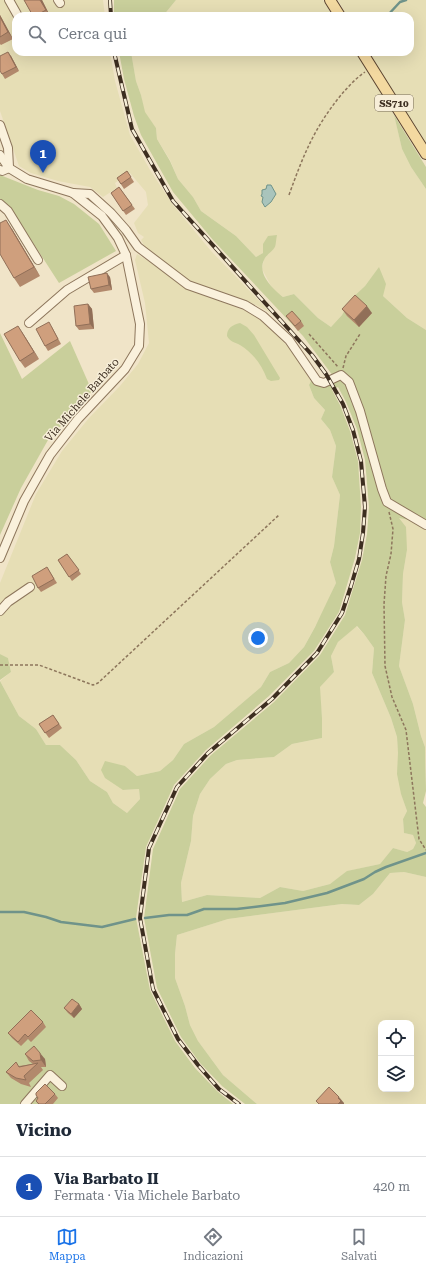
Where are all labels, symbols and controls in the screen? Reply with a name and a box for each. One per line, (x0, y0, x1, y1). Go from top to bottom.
search box (12, 12, 414, 56)
icon: search (26, 23, 48, 45)
text: Cerca qui (58, 25, 127, 43)
road number: SS710 (375, 95, 413, 111)
pin: 1 (30, 140, 56, 173)
street label: Via Michele Barbato (42, 355, 122, 445)
your location (248, 628, 268, 648)
map controls (378, 1020, 414, 1092)
button: locate (378, 1020, 414, 1056)
button: layers (378, 1056, 414, 1092)
text: Vicino (16, 1120, 72, 1140)
text: Via Barbato II (54, 1170, 159, 1188)
text: 1 (25, 1179, 33, 1194)
text: 420 m (373, 1179, 410, 1194)
text: Fermata · Via Michele Barbato (54, 1188, 240, 1203)
tab: Mappa (49, 1226, 86, 1263)
tab: Indicazioni (183, 1226, 243, 1263)
tab: Salvati (341, 1226, 377, 1263)

